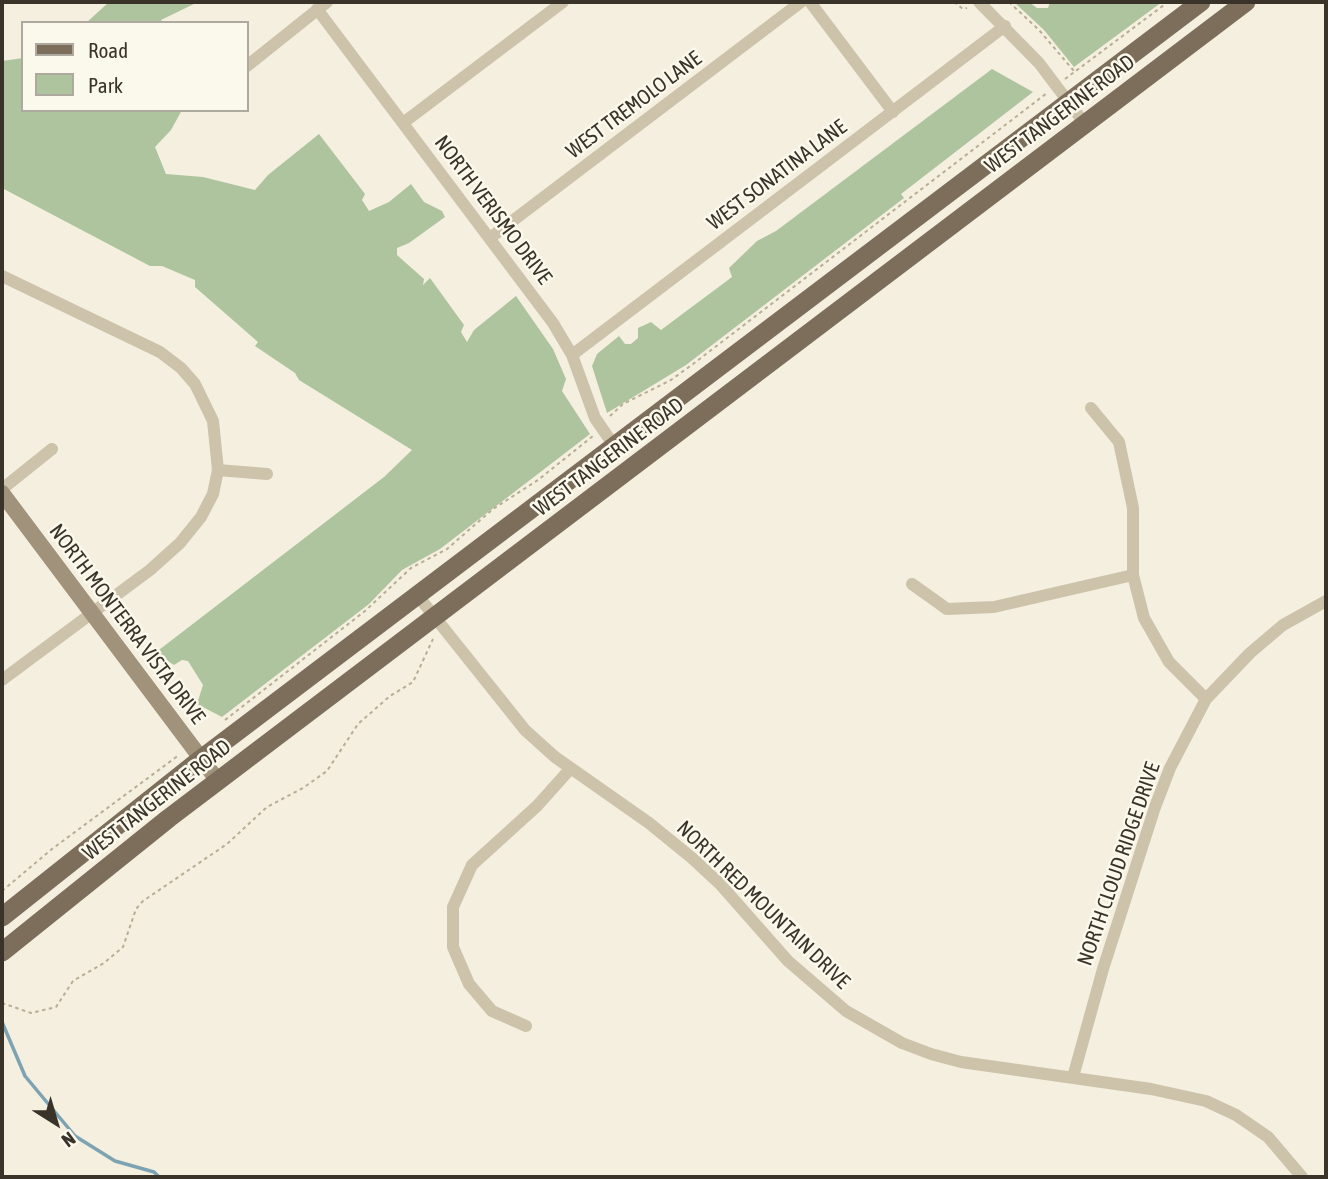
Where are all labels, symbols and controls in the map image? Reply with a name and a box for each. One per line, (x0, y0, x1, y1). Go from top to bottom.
legend (21, 21, 248, 112)
text: Road (88, 38, 128, 62)
street label: WEST TREMOLO LANE (561, 46, 707, 164)
street label: WEST TANGERINE ROAD (980, 50, 1140, 178)
text: Park (88, 73, 123, 97)
street label: WEST SONATINA LANE (702, 114, 852, 236)
street label: NORTH VERISMO DRIVE (429, 131, 557, 289)
street label: WEST TANGERINE ROAD (529, 393, 689, 521)
street label: NORTH MONTERRA VISTA DRIVE (44, 519, 210, 729)
street label: WEST TANGERINE ROAD (78, 734, 236, 866)
street label: NORTH CLOUD RIDGE DRIVE (1072, 759, 1166, 969)
street label: NORTH RED MOUNTAIN DRIVE (671, 816, 855, 994)
north arrow (21, 1088, 91, 1158)
text: N (58, 1128, 80, 1152)

